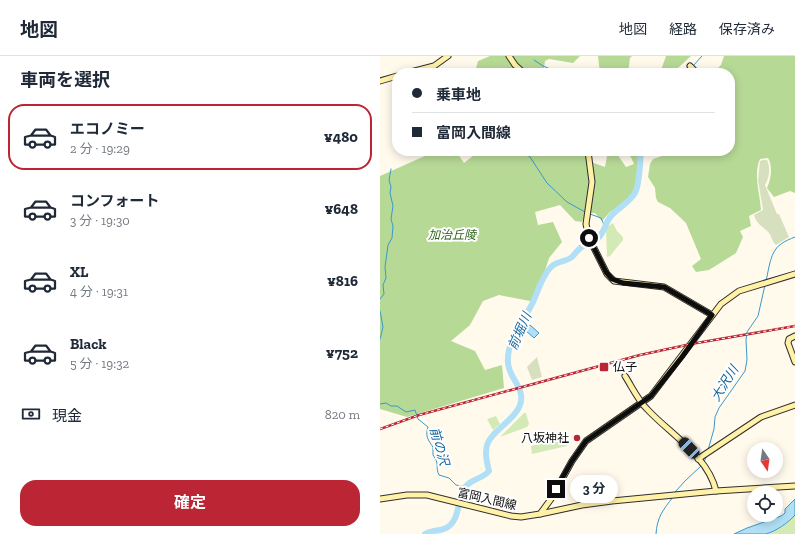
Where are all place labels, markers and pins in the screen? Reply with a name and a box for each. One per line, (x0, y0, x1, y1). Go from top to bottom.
place label: 仏子 (613, 360, 637, 374)
marker: 仏子 (598, 361, 610, 373)
place label: 八坂神社 (521, 431, 569, 445)
marker: 八坂神社 (572, 433, 582, 443)

